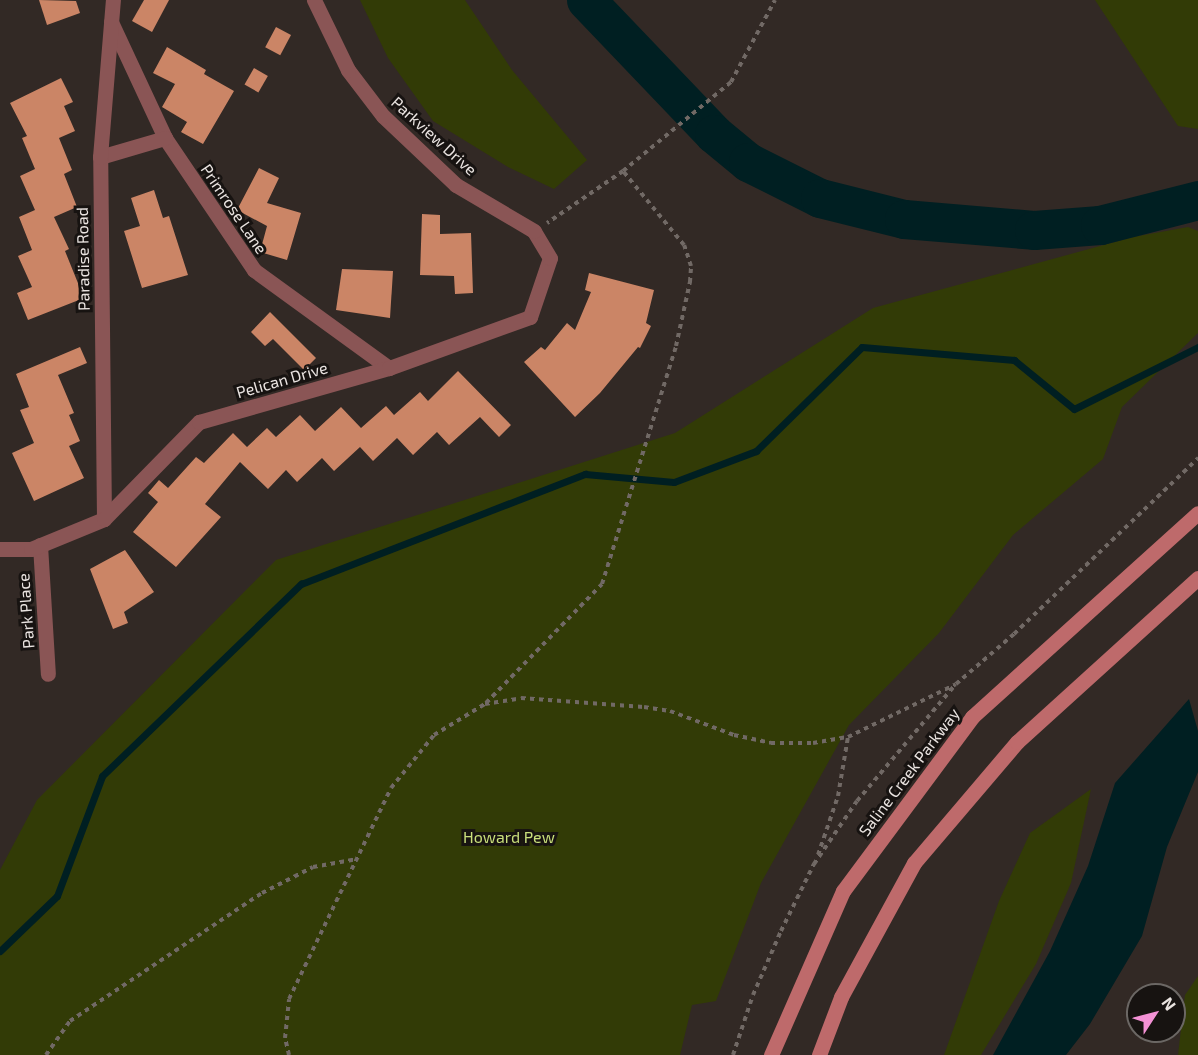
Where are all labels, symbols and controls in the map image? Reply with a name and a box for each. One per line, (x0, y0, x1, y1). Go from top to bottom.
street label: Parkview Drive (387, 93, 481, 179)
street label: Primrose Lane (197, 160, 271, 258)
street label: Paradise Road (72, 207, 94, 311)
street label: Pelican Drive (234, 358, 330, 402)
street label: Park Place (14, 573, 38, 649)
street label: Saline Creek Parkway (855, 704, 963, 840)
park label: Howard Pew (463, 827, 555, 847)
north arrow (1126, 983, 1186, 1043)
text: N (1158, 993, 1180, 1014)

